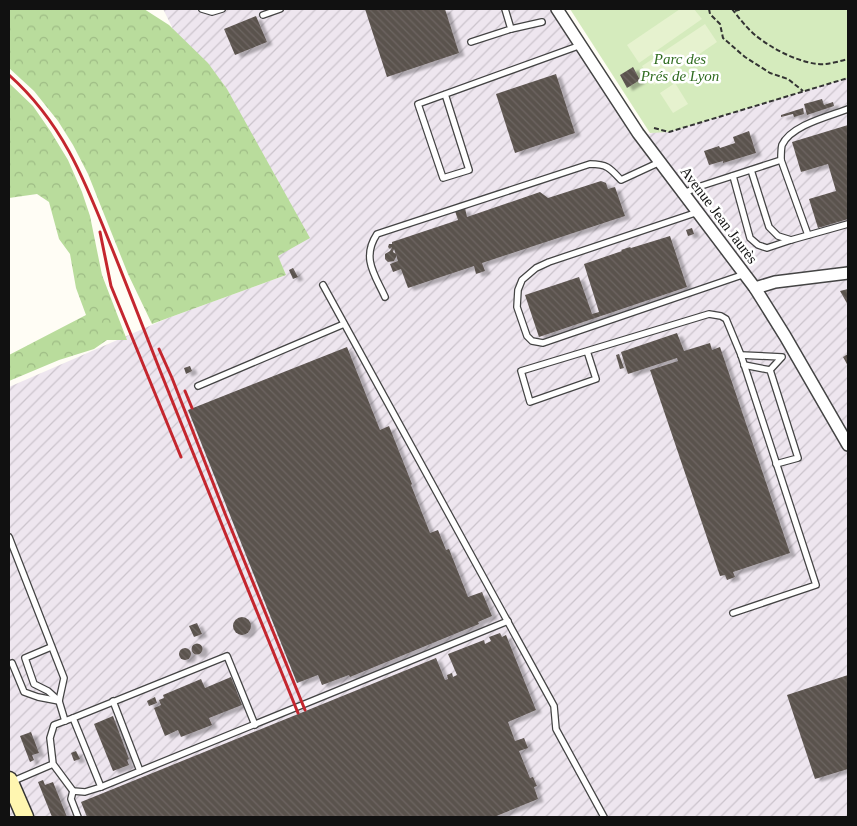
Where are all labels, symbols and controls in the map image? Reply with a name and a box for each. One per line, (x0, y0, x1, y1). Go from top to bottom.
park label: Parc des Prés de Lyon (640, 51, 719, 84)
street label: Avenue Jean Jaurès (677, 163, 761, 267)

